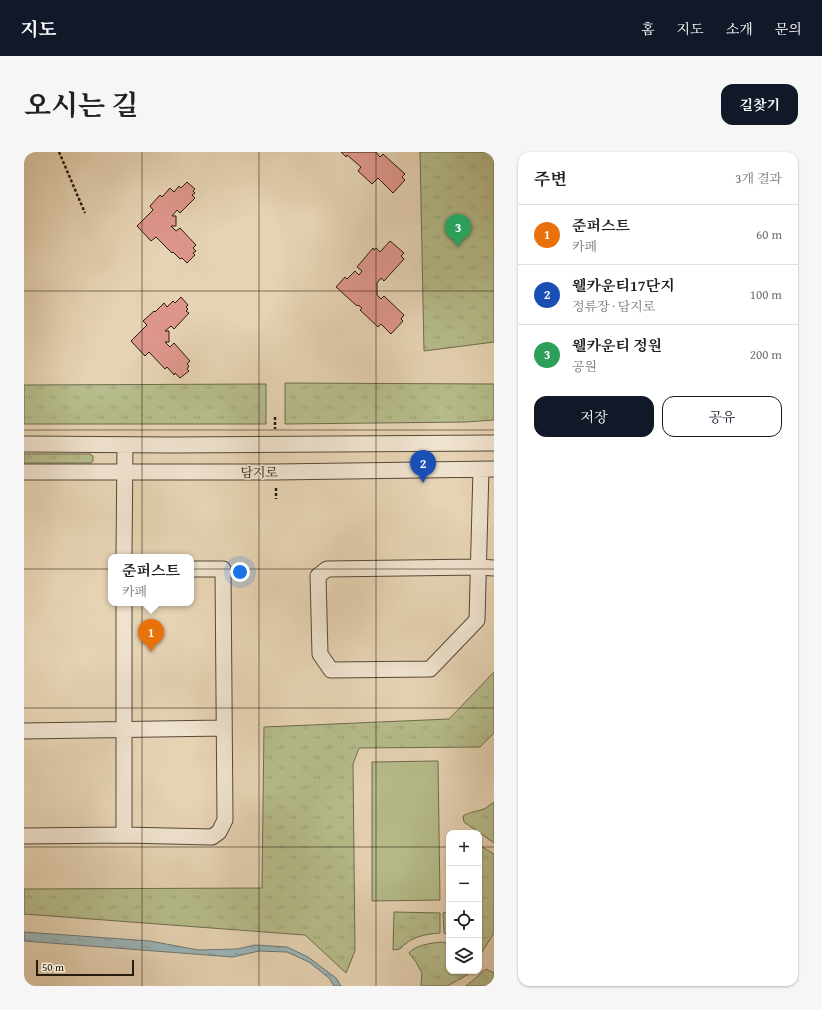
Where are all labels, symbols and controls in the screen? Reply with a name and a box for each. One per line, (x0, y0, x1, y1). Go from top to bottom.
text: 지도 (20, 15, 57, 43)
text: 홈 (641, 19, 655, 39)
text: 지도 (677, 19, 704, 39)
text: 소개 (726, 19, 753, 39)
text: 문의 (775, 19, 802, 39)
text: 오시는 길 (24, 84, 138, 125)
button: 길찾기 (721, 84, 798, 125)
text: 주변 (534, 166, 567, 191)
text: 3개 결과 (735, 169, 782, 188)
pin: 3 (445, 214, 471, 247)
text: 준퍼스트 (572, 215, 630, 236)
text: 1 (544, 225, 550, 244)
text: 60 m (756, 225, 782, 244)
text: 카페 (572, 237, 597, 256)
text: 웰카운티17단지 (572, 275, 674, 296)
text: 2 (544, 285, 550, 304)
text: 100 m (750, 285, 782, 304)
text: 정류장 · 담지로 (572, 297, 655, 316)
text: 웰카운티 정원 (572, 335, 662, 356)
text: 3 (544, 345, 550, 364)
text: 200 m (750, 345, 782, 364)
text: 공원 (572, 357, 597, 376)
button: 저장 (534, 396, 654, 437)
button: 공유 (662, 396, 782, 437)
pin: 2 (410, 450, 436, 483)
street label: 담지로 (240, 463, 278, 482)
popup (108, 554, 194, 606)
text: 준퍼스트 (122, 560, 180, 581)
your location (230, 562, 250, 582)
text: 카페 (122, 582, 147, 601)
pin: 1 (138, 619, 164, 652)
map controls (446, 830, 482, 974)
button: + (446, 830, 482, 866)
button: − (446, 866, 482, 902)
button: locate (446, 902, 482, 938)
button: layers (446, 938, 482, 974)
scale bar (36, 958, 134, 977)
text: 50 m (42, 959, 64, 975)

